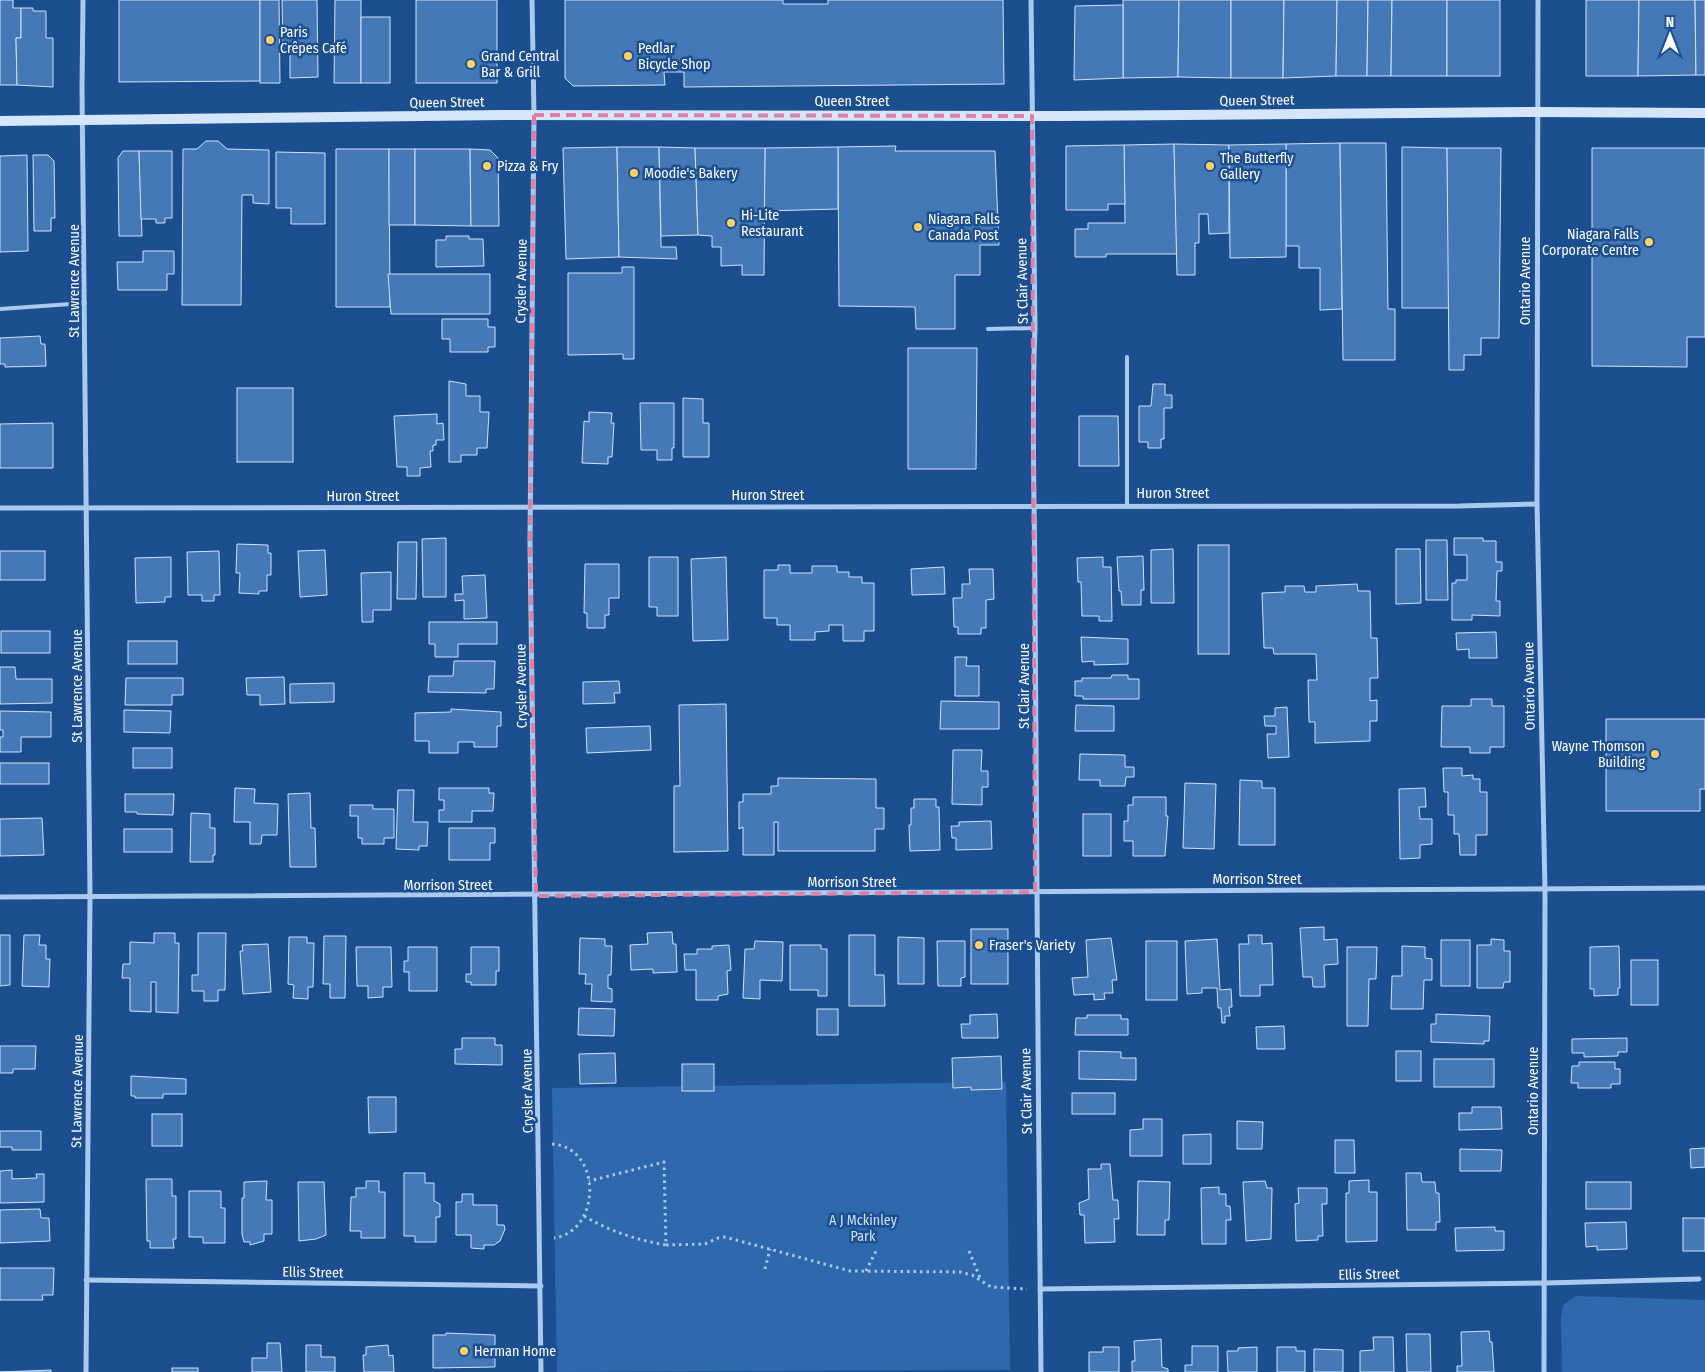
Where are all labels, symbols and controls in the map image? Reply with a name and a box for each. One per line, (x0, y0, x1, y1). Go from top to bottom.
north arrow (1645, 10, 1695, 60)
text: N (1666, 14, 1674, 31)
place label: Paris Crêpes Café (280, 24, 347, 57)
marker: Paris Crêpes Café (264, 34, 276, 46)
place label: Pedlar Bicycle Shop (638, 40, 710, 73)
place label: Grand Central Bar & Grill (481, 48, 559, 81)
marker: Pedlar Bicycle Shop (622, 50, 634, 62)
marker: Grand Central Bar & Grill (465, 58, 477, 70)
street label: Queen Street (1219, 91, 1295, 110)
street label: Queen Street (409, 93, 485, 112)
street label: Queen Street (814, 93, 890, 110)
place label: The Butterfly Gallery (1220, 150, 1294, 183)
place label: Pizza & Fry (497, 158, 559, 175)
marker: Pizza & Fry (481, 160, 493, 172)
marker: The Butterfly Gallery (1204, 160, 1216, 172)
place label: Moodie's Bakery (644, 165, 738, 182)
marker: Moodie's Bakery (628, 167, 640, 179)
place label: Hi-Lite Restaurant (741, 207, 804, 240)
place label: Niagara Falls Canada Post (928, 211, 1000, 244)
marker: Hi-Lite Restaurant (725, 217, 737, 229)
marker: Niagara Falls Canada Post (912, 221, 924, 233)
street label: St Lawrence Avenue (66, 224, 83, 338)
place label: Niagara Falls Corporate Centre (1542, 226, 1639, 259)
marker: Niagara Falls Corporate Centre (1643, 236, 1655, 248)
street label: Ontario Avenue (1517, 237, 1534, 325)
street label: Crysler Avenue (512, 238, 531, 324)
street label: St Clair Avenue (1013, 238, 1032, 324)
street label: Huron Street (1137, 485, 1210, 502)
street label: Huron Street (732, 487, 805, 504)
street label: Huron Street (327, 488, 400, 505)
street label: St Lawrence Avenue (69, 629, 86, 743)
street label: Ontario Avenue (1520, 641, 1539, 730)
street label: Crysler Avenue (512, 643, 531, 728)
street label: St Clair Avenue (1016, 643, 1033, 729)
place label: Wayne Thomson Building (1552, 738, 1645, 771)
marker: Wayne Thomson Building (1649, 748, 1661, 760)
street label: Morrison Street (1212, 871, 1302, 888)
street label: Morrison Street (807, 874, 897, 891)
street label: Morrison Street (403, 877, 493, 894)
place label: Fraser's Variety (989, 937, 1076, 954)
marker: Fraser's Variety (973, 939, 985, 951)
street label: St Lawrence Avenue (68, 1034, 87, 1148)
street label: Ontario Avenue (1525, 1047, 1542, 1135)
street label: Crysler Avenue (518, 1048, 537, 1133)
street label: St Clair Avenue (1017, 1048, 1036, 1134)
park label: A J Mckinley Park (829, 1212, 898, 1245)
street label: Ellis Street (282, 1263, 344, 1282)
street label: Ellis Street (1338, 1265, 1400, 1284)
place label: Herman Home (474, 1343, 556, 1360)
marker: Herman Home (458, 1345, 470, 1357)

